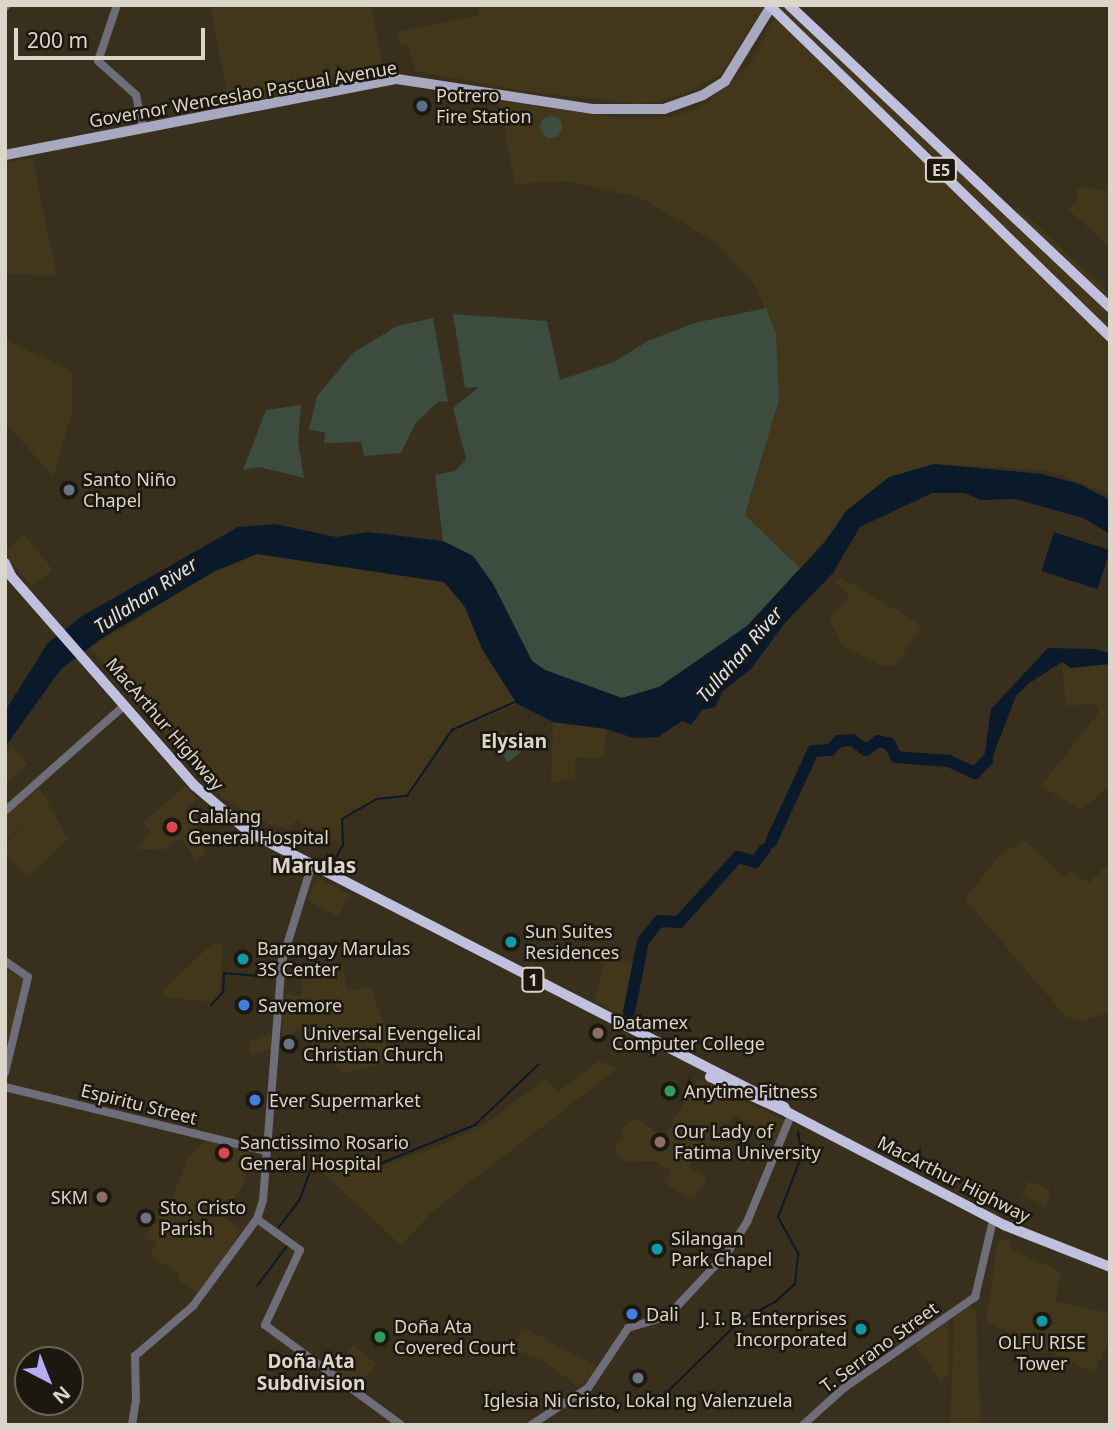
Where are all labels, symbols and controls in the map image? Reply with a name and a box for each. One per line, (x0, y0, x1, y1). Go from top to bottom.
scale bar (18, 14, 208, 58)
text: 200 m (27, 26, 88, 54)
street label: Governor Wenceslao Pascual Avenue (88, 56, 398, 132)
place label: Potrero Fire Station (436, 85, 532, 128)
marker: Potrero Fire Station (414, 98, 430, 114)
road number: E5 (923, 158, 958, 182)
place label: Santo Niño Chapel (83, 469, 177, 512)
marker: Santo Niño Chapel (61, 482, 77, 498)
water label: Tullahan River (90, 553, 202, 639)
water label: Tullahan River (692, 602, 788, 708)
street label: MacArthur Highway (102, 653, 228, 795)
district label: Elysian (481, 731, 547, 753)
place label: Calalang General Hospital (188, 806, 329, 848)
marker: Calalang General Hospital (162, 817, 182, 837)
district label: Marulas (272, 852, 356, 878)
place label: Sun Suites Residences (525, 921, 619, 964)
marker: Sun Suites Residences (503, 934, 519, 950)
place label: Barangay Marulas 3S Center (257, 938, 410, 981)
marker: Barangay Marulas 3S Center (235, 951, 251, 967)
road number: 1 (521, 968, 545, 992)
place label: Savemore (258, 994, 342, 1016)
marker: Savemore (236, 997, 252, 1013)
place label: Datamex Computer College (612, 1012, 765, 1054)
place label: Universal Evengelical Christian Church (303, 1023, 481, 1066)
marker: Datamex Computer College (590, 1025, 606, 1041)
marker: Universal Evengelical Christian Church (281, 1036, 297, 1052)
street label: Espiritu Street (79, 1079, 199, 1129)
place label: Anytime Fitness (684, 1080, 818, 1102)
marker: Anytime Fitness (662, 1083, 678, 1099)
place label: Ever Supermarket (269, 1089, 421, 1111)
marker: Ever Supermarket (247, 1092, 263, 1108)
place label: Our Lady of Fatima University (674, 1121, 821, 1164)
street label: MacArthur Highway (874, 1131, 1034, 1227)
place label: Sanctissimo Rosario General Hospital (240, 1132, 409, 1174)
marker: Our Lady of Fatima University (652, 1134, 668, 1150)
marker: Sanctissimo Rosario General Hospital (214, 1143, 234, 1163)
place label: SKM (51, 1186, 88, 1208)
marker: SKM (94, 1189, 110, 1205)
place label: Sto. Cristo Parish (160, 1197, 246, 1240)
marker: Sto. Cristo Parish (138, 1210, 154, 1226)
place label: Silangan Park Chapel (671, 1228, 772, 1270)
marker: Silangan Park Chapel (649, 1241, 665, 1257)
street label: T. Serrano Street (816, 1297, 942, 1397)
place label: Dali (646, 1303, 679, 1325)
marker: Dali (624, 1306, 640, 1322)
place label: J. I. B. Enterprises Incorporated (700, 1308, 847, 1350)
marker: OLFU RISE Tower (1034, 1313, 1050, 1329)
place label: Doña Ata Covered Court (394, 1316, 515, 1358)
marker: J. I. B. Enterprises Incorporated (853, 1321, 869, 1337)
marker: Doña Ata Covered Court (372, 1329, 388, 1345)
place label: OLFU RISE Tower (998, 1332, 1086, 1374)
north arrow (14, 1346, 84, 1416)
district label: Doña Ata Subdivision (257, 1351, 365, 1395)
marker: Iglesia Ni Cristo, Lokal ng Valenzuela (630, 1370, 646, 1386)
text: N (47, 1380, 76, 1410)
place label: Iglesia Ni Cristo, Lokal ng Valenzuela (483, 1389, 793, 1411)

